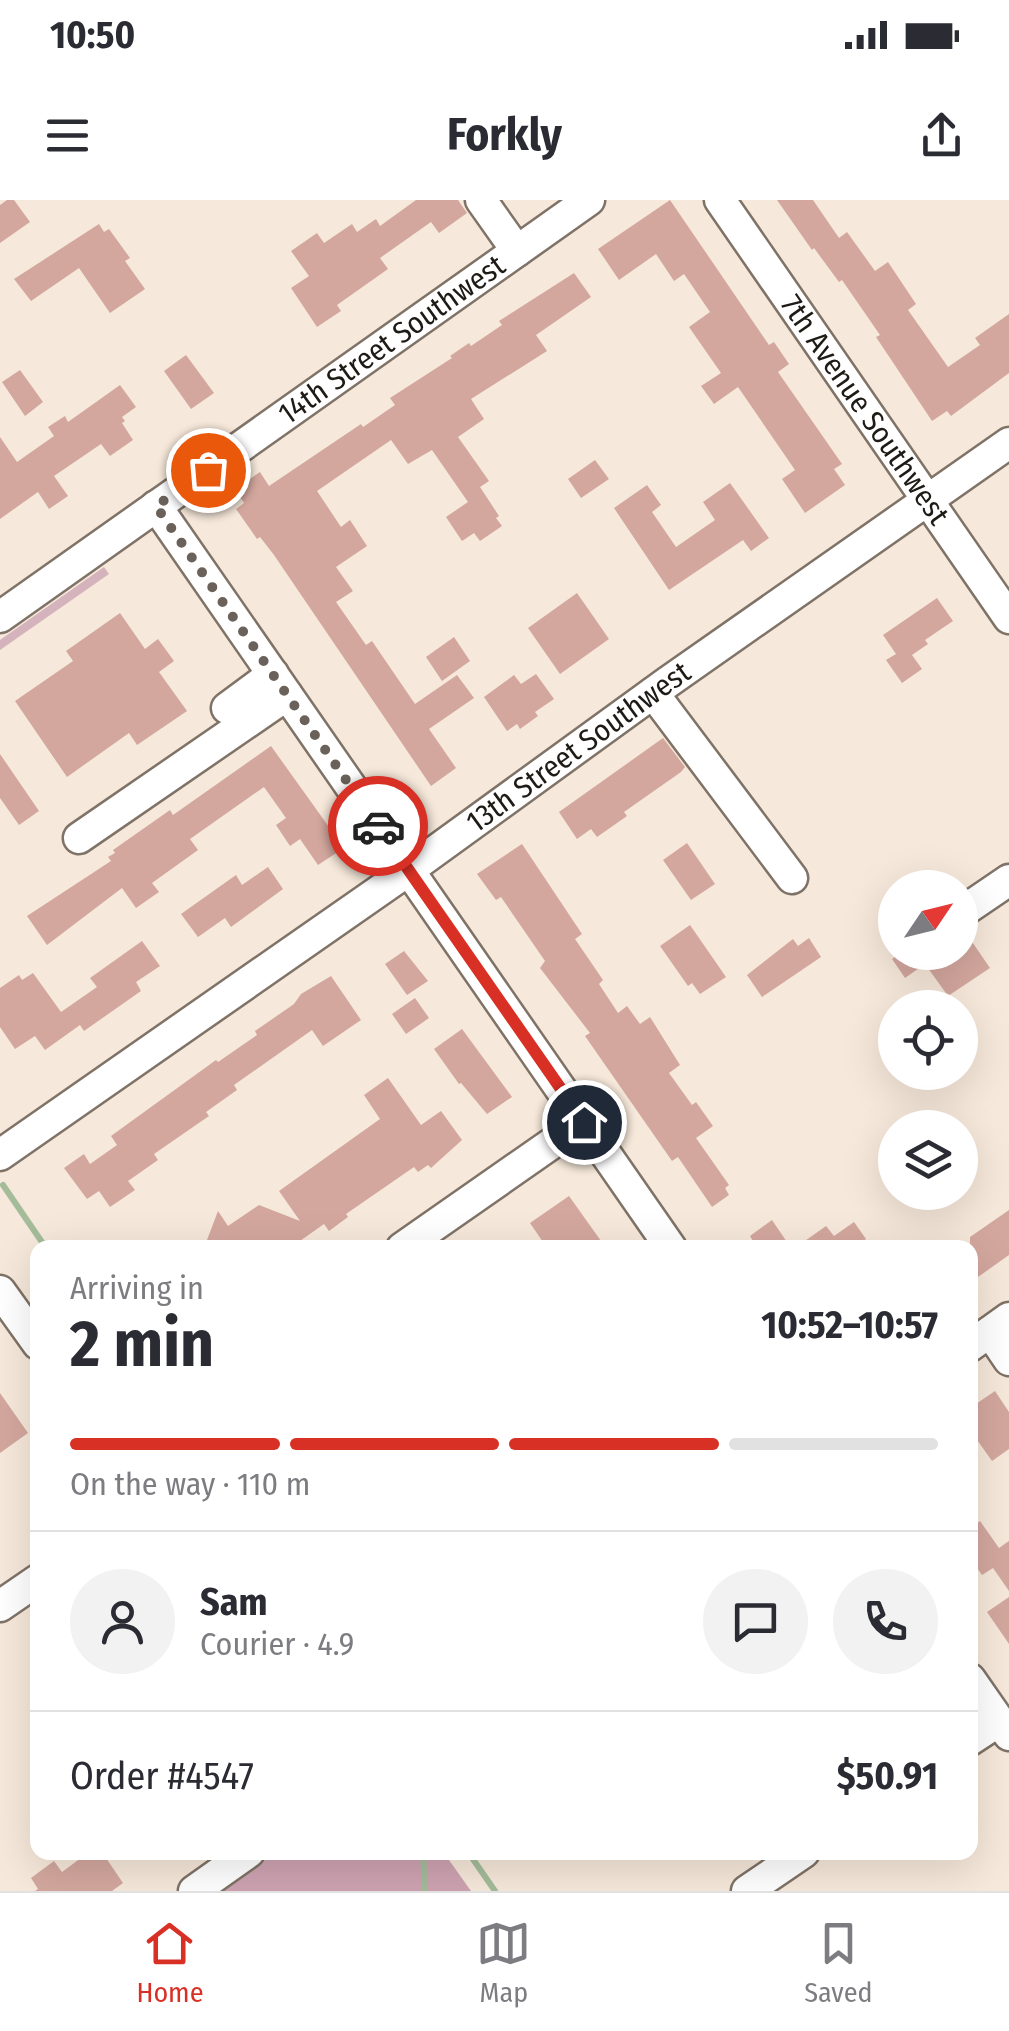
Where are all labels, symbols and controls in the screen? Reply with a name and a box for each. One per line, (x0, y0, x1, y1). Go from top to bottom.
text: 10:50 (50, 12, 135, 58)
icon: menu (40, 108, 95, 163)
text: Forkly (447, 108, 562, 162)
icon: share (914, 108, 969, 163)
street label: 14th Street Southwest (272, 247, 512, 432)
street label: 7th Avenue Southwest (773, 288, 957, 532)
pin (166, 428, 251, 513)
icon: bag (181, 443, 236, 498)
street label: 13th Street Southwest (460, 654, 698, 840)
courier (328, 776, 428, 876)
icon: car (351, 799, 406, 854)
north arrow (878, 870, 978, 970)
map controls (878, 870, 978, 1210)
button: locate (878, 990, 978, 1090)
pin (542, 1080, 627, 1165)
icon: home (557, 1095, 612, 1150)
button: layers (878, 1110, 978, 1210)
text: Arriving in (70, 1269, 204, 1307)
text: 10:52–10:57 (761, 1302, 938, 1348)
text: 2 min (70, 1305, 214, 1383)
text: On the way · 110 m (70, 1465, 310, 1503)
button: person (70, 1569, 175, 1674)
button: chat (703, 1569, 808, 1674)
button: phone (833, 1569, 938, 1674)
text: Sam (200, 1579, 268, 1625)
text: Courier · 4.9 (200, 1625, 354, 1663)
text: Order #4547 (70, 1753, 254, 1799)
text: $50.91 (837, 1753, 938, 1799)
tab: Home (136, 1916, 203, 2009)
tab: Map (476, 1916, 531, 2009)
tab: Saved (804, 1916, 873, 2009)

